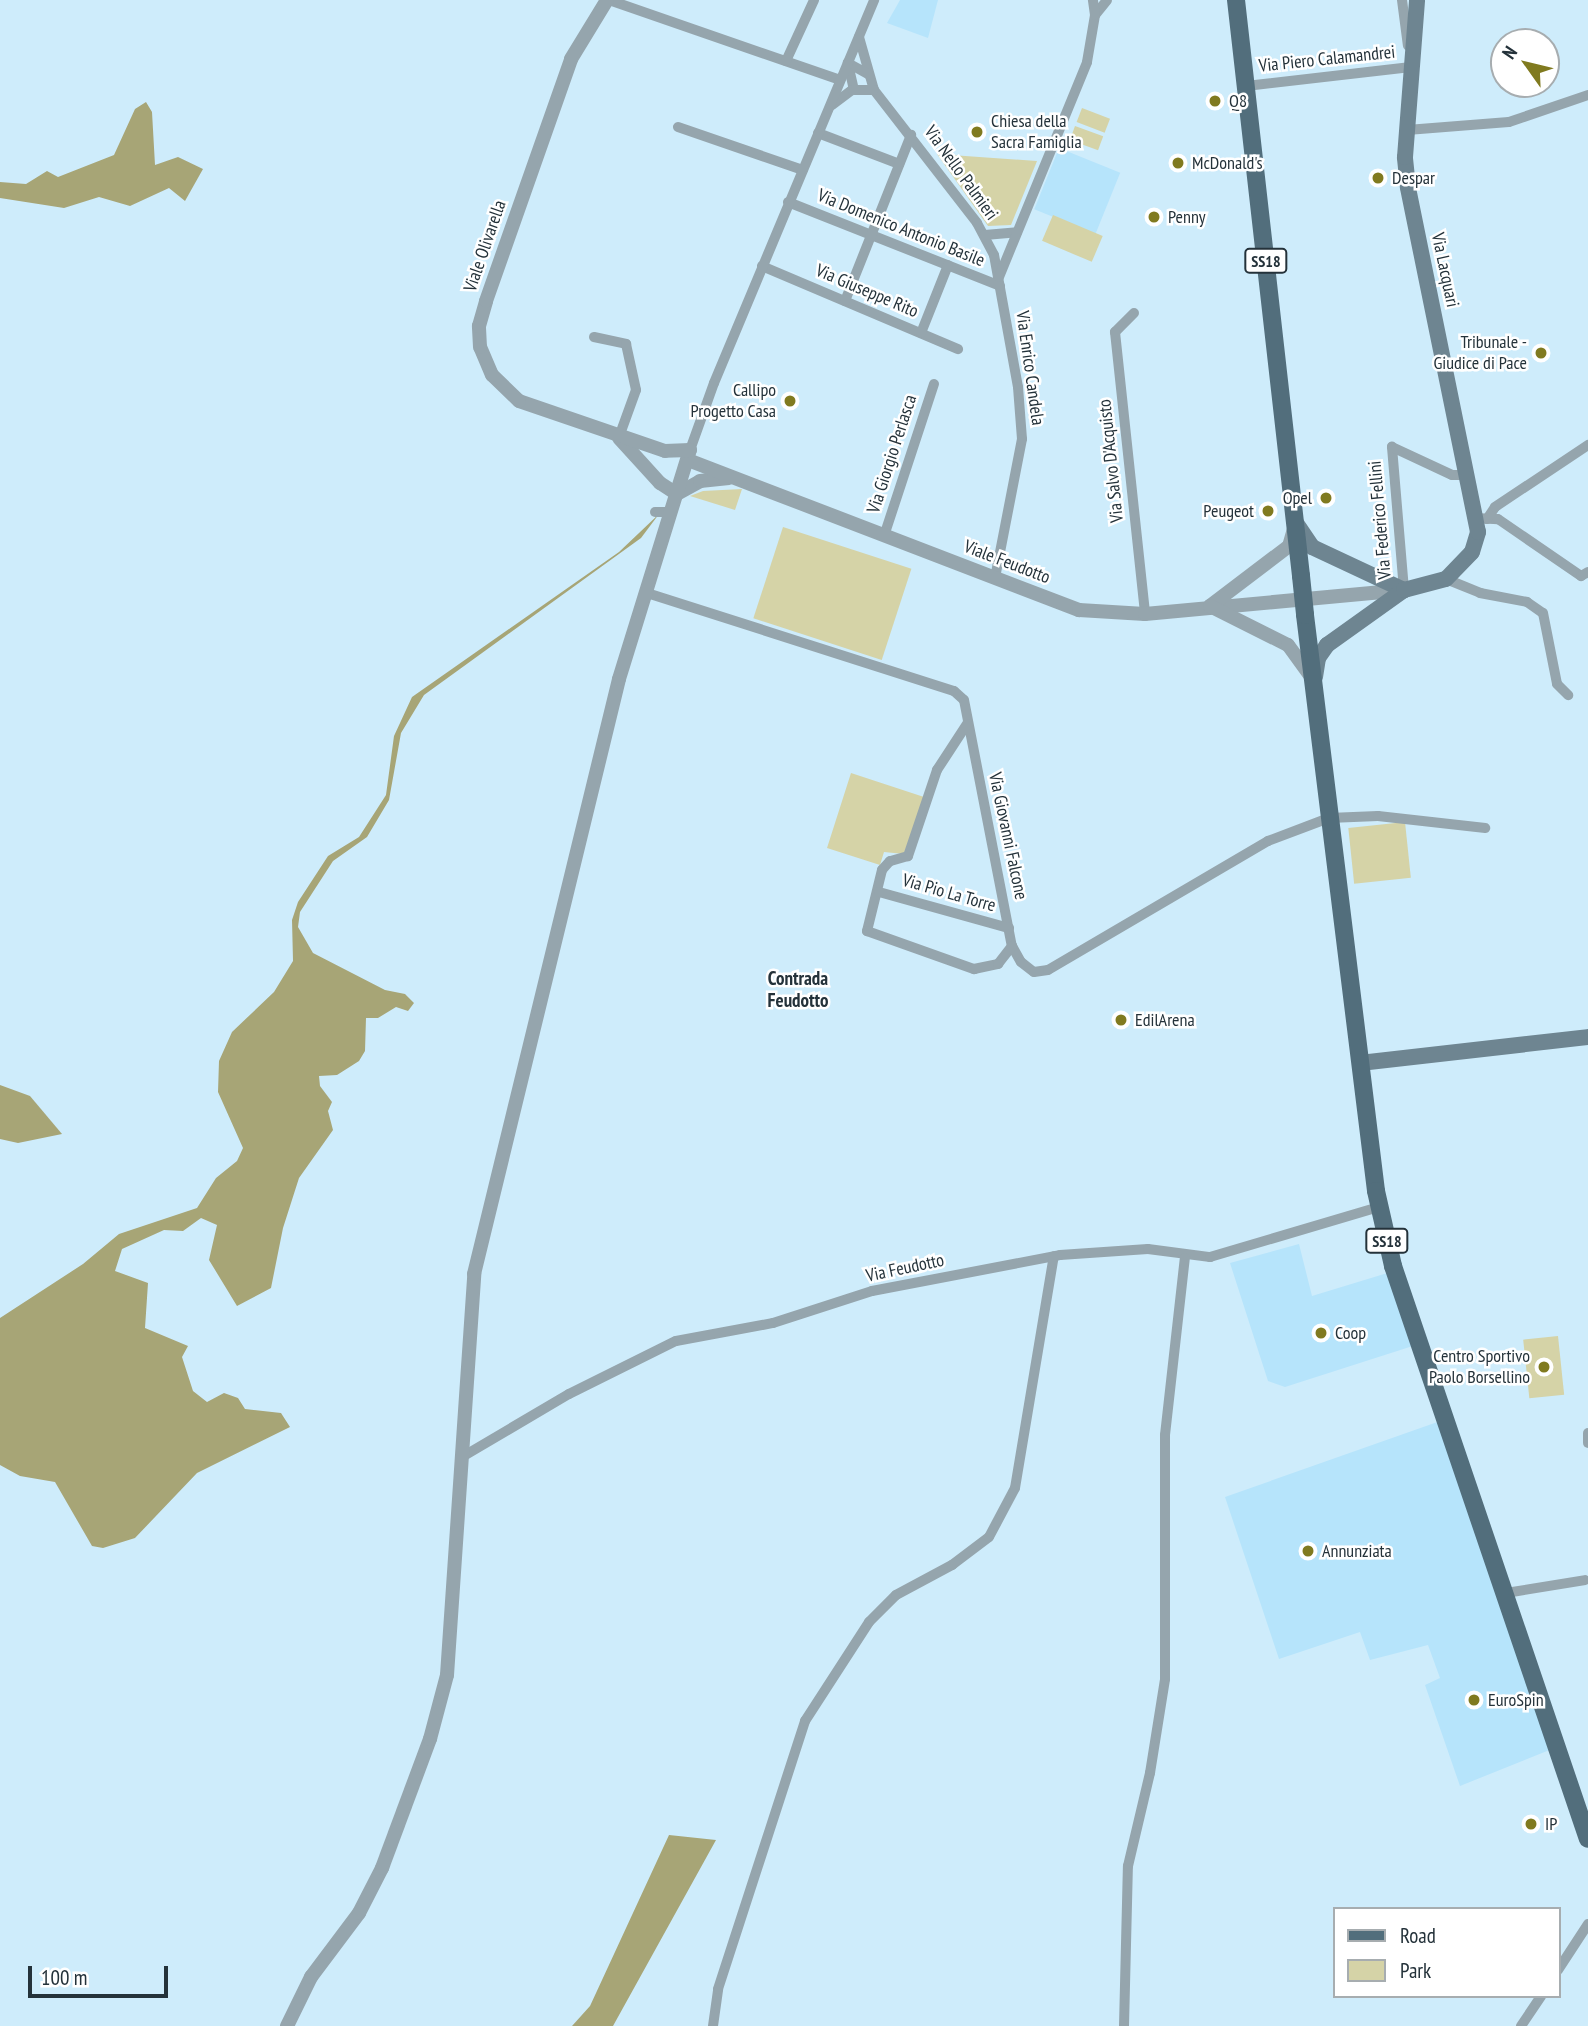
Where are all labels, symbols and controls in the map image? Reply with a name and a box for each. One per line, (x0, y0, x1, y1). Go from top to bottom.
north arrow (1490, 28, 1560, 98)
street label: Via Piero Calamandrei (1258, 41, 1396, 77)
text: N (1496, 41, 1522, 63)
place label: Q8 (1229, 90, 1247, 112)
marker: Q8 (1207, 93, 1223, 109)
place label: Chiesa della Sacra Famiglia (991, 111, 1082, 154)
street label: Via Nello Palmieri (920, 122, 1002, 224)
marker: Chiesa della Sacra Famiglia (969, 124, 985, 140)
place label: McDonald's (1192, 152, 1263, 174)
marker: McDonald's (1170, 155, 1186, 171)
place label: Despar (1392, 167, 1435, 189)
marker: Despar (1370, 170, 1386, 186)
street label: Via Domenico Antonio Basile (814, 184, 988, 272)
street label: Viale Olivarella (459, 198, 511, 294)
place label: Penny (1168, 206, 1206, 228)
marker: Penny (1146, 209, 1162, 225)
street label: Via Lacquari (1427, 231, 1463, 309)
road number: SS18 (1243, 248, 1289, 274)
street label: Via Giuseppe Rito (812, 260, 922, 322)
street label: Via Enrico Candela (1011, 309, 1049, 427)
place label: Tribunale - Giudice di Pace (1433, 332, 1527, 374)
marker: Tribunale - Giudice di Pace (1533, 345, 1549, 361)
place label: Callipo Progetto Casa (691, 380, 776, 422)
street label: Via Giorgio Perlasca (863, 392, 921, 516)
marker: Callipo Progetto Casa (782, 393, 798, 409)
street label: Via Salvo D'Acquisto (1094, 398, 1128, 524)
street label: Via Federico Fellini (1364, 460, 1396, 580)
place label: Opel (1283, 487, 1312, 509)
marker: Opel (1318, 490, 1334, 506)
place label: Peugeot (1203, 500, 1254, 522)
marker: Peugeot (1260, 503, 1276, 519)
street label: Viale Feudotto (961, 536, 1053, 588)
street label: Via Giovanni Falcone (984, 770, 1032, 902)
street label: Via Pio La Torre (900, 869, 998, 917)
district label: Contrada Feudotto (768, 968, 828, 1012)
place label: EdilArena (1135, 1009, 1195, 1031)
marker: EdilArena (1113, 1012, 1129, 1028)
road number: SS18 (1364, 1228, 1410, 1254)
street label: Via Feudotto (864, 1249, 946, 1287)
place label: Coop (1335, 1322, 1366, 1344)
marker: Coop (1313, 1325, 1329, 1341)
place label: Centro Sportivo Paolo Borsellino (1429, 1346, 1530, 1388)
marker: Centro Sportivo Paolo Borsellino (1536, 1359, 1552, 1375)
place label: Annunziata (1322, 1540, 1392, 1562)
marker: Annunziata (1300, 1543, 1316, 1559)
place label: EuroSpin (1488, 1689, 1544, 1711)
marker: EuroSpin (1466, 1692, 1482, 1708)
place label: IP (1545, 1813, 1557, 1835)
marker: IP (1523, 1816, 1539, 1832)
legend (1332, 1907, 1560, 1998)
text: Road (1400, 1922, 1436, 1949)
scale bar (32, 1952, 172, 1996)
text: Park (1400, 1957, 1431, 1984)
text: 100 m (41, 1964, 87, 1991)

